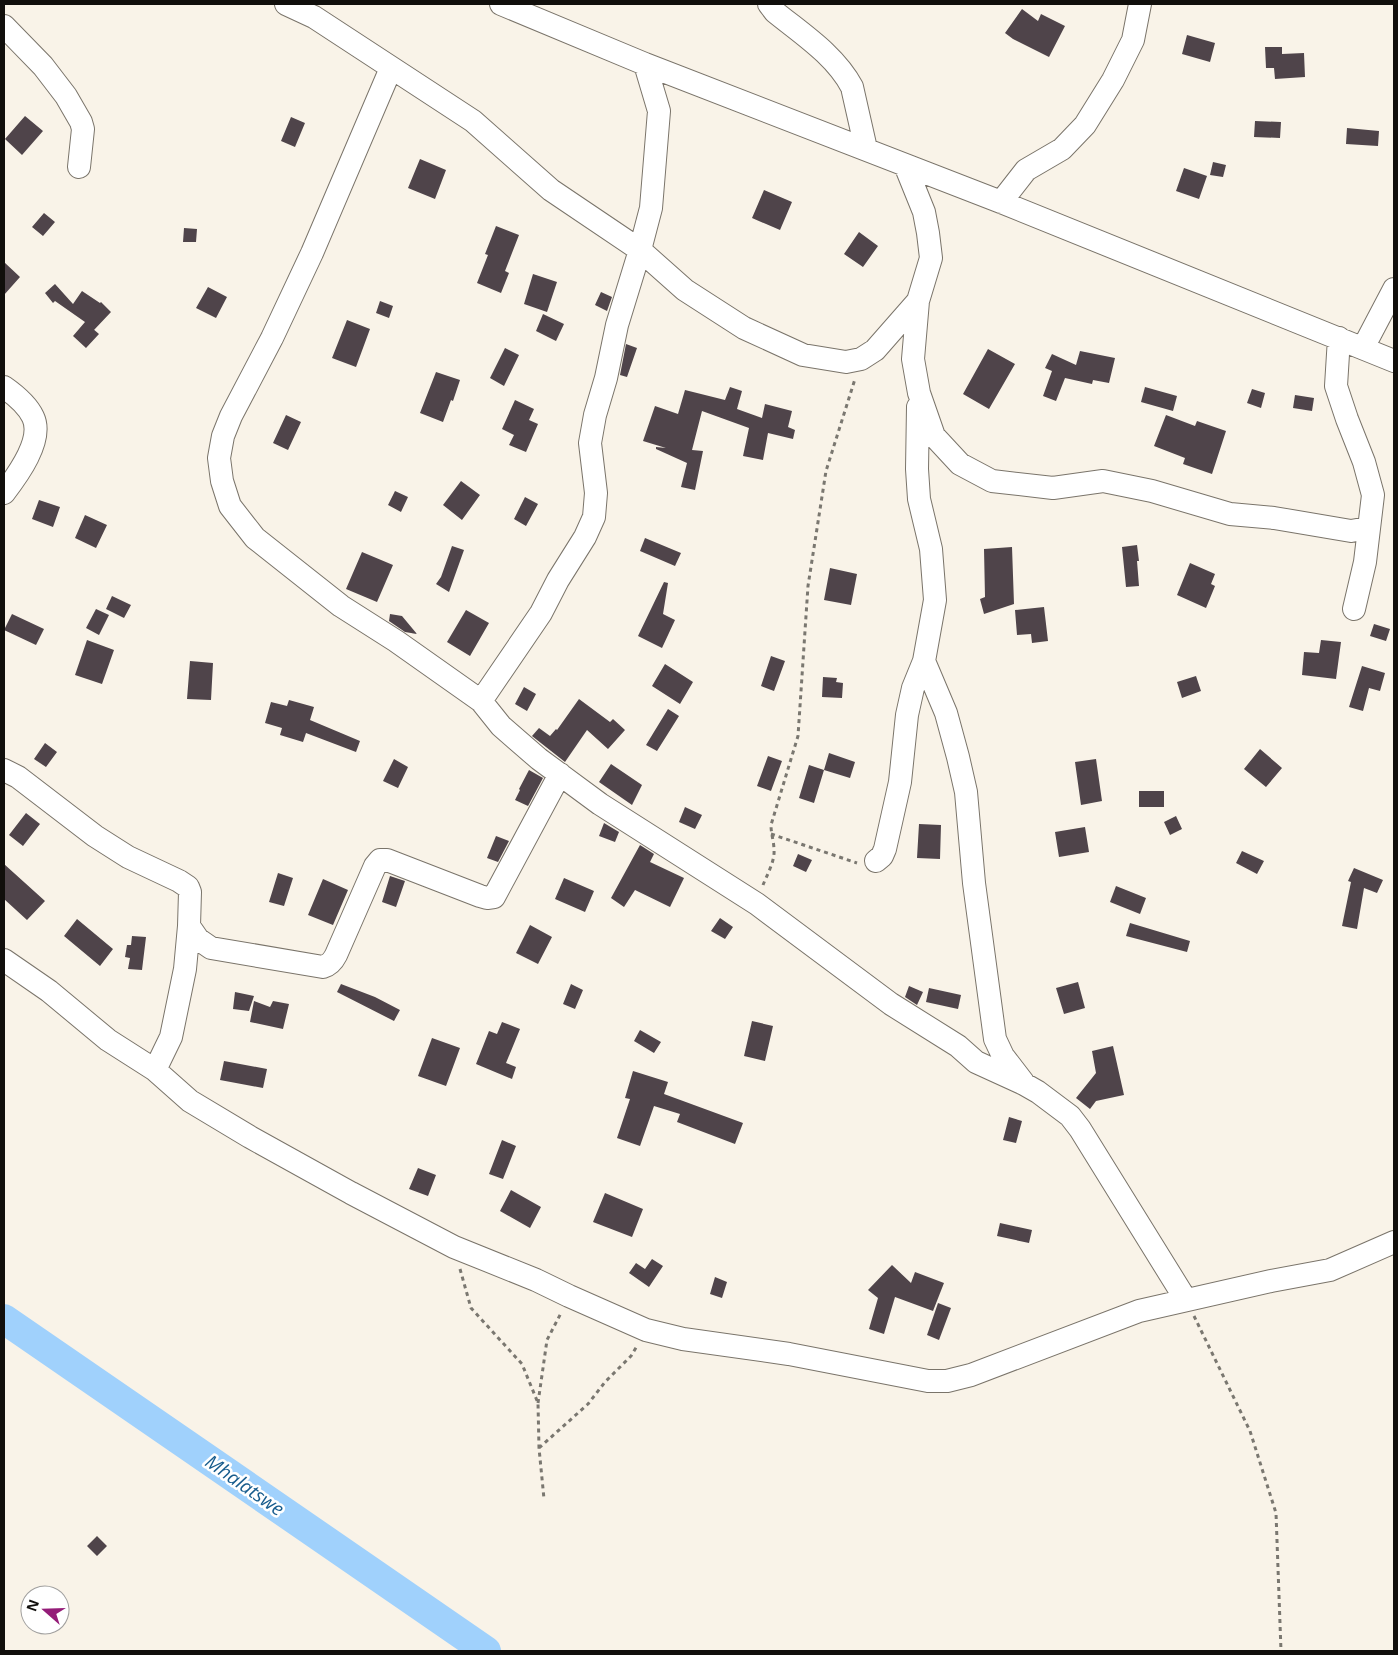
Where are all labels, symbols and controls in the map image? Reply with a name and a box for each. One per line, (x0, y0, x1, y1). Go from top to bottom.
water label: Mhalatswe (200, 1448, 290, 1522)
north arrow (20, 1585, 70, 1635)
text: N (21, 1597, 43, 1614)

